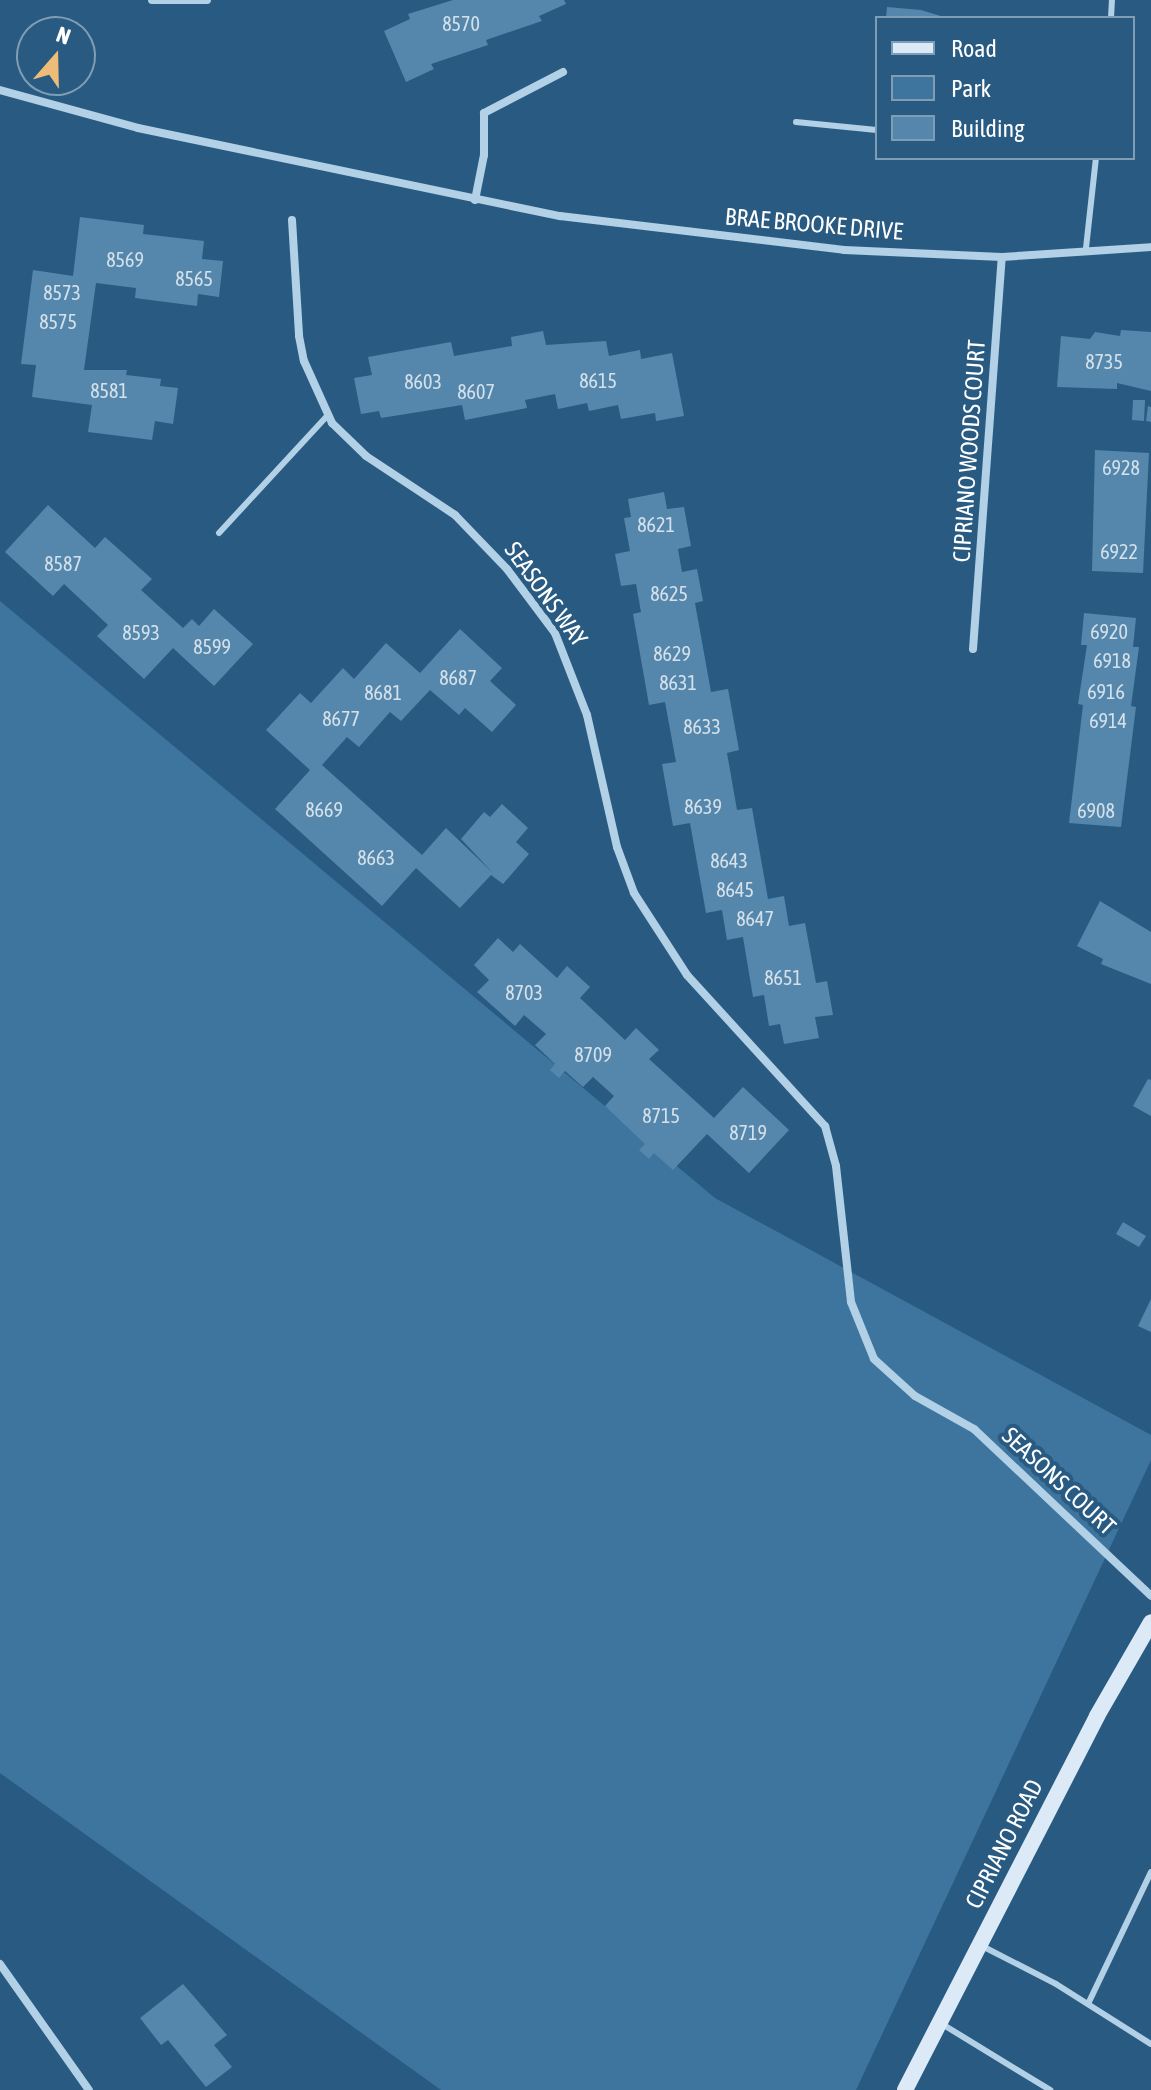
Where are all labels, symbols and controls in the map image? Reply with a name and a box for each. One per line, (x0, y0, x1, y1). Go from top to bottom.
house number: 8570 (442, 11, 480, 35)
north arrow (16, 16, 96, 96)
legend (875, 16, 1135, 160)
text: N (53, 21, 74, 50)
text: Road (951, 35, 997, 62)
text: Park (951, 75, 991, 102)
text: Building (951, 115, 1024, 142)
street label: BRAE BROOKE DRIVE (724, 202, 904, 246)
house number: 8569 (106, 247, 144, 271)
house number: 8565 (175, 266, 213, 290)
house number: 8573 (43, 280, 81, 304)
house number: 8575 (39, 309, 77, 333)
street label: CIPRIANO WOODS COURT (947, 339, 991, 563)
house number: 8735 (1085, 349, 1123, 373)
house number: 8615 (579, 368, 617, 392)
house number: 8603 (404, 369, 442, 393)
house number: 8581 (90, 378, 128, 402)
house number: 8607 (457, 379, 495, 403)
house number: 6928 (1102, 455, 1140, 479)
house number: 8621 (637, 512, 675, 536)
street label: SEASONS WAY (499, 536, 593, 652)
house number: 6922 (1100, 539, 1138, 563)
house number: 8587 (44, 551, 82, 575)
house number: 8625 (650, 581, 688, 605)
house number: 6920 (1090, 619, 1128, 643)
house number: 8593 (122, 620, 160, 644)
house number: 8599 (193, 634, 231, 658)
house number: 8629 (653, 641, 691, 665)
house number: 6918 (1093, 648, 1131, 672)
house number: 8687 (439, 665, 477, 689)
house number: 8631 (659, 670, 697, 694)
house number: 6916 (1087, 679, 1125, 703)
house number: 8681 (364, 680, 402, 704)
house number: 8677 (322, 706, 360, 730)
house number: 6914 (1089, 708, 1127, 732)
house number: 8633 (683, 714, 721, 738)
house number: 8639 (684, 794, 722, 818)
house number: 8669 (305, 797, 343, 821)
house number: 6908 (1077, 798, 1115, 822)
house number: 8663 (357, 845, 395, 869)
house number: 8643 (710, 848, 748, 872)
house number: 8645 (716, 877, 754, 901)
house number: 8647 (736, 906, 774, 930)
house number: 8651 (764, 965, 802, 989)
house number: 8703 (505, 980, 543, 1004)
house number: 8709 (574, 1042, 612, 1066)
house number: 8715 (642, 1103, 680, 1127)
house number: 8719 (729, 1120, 767, 1144)
street label: SEASONS COURT (996, 1421, 1122, 1541)
street label: CIPRIANO ROAD (959, 1775, 1049, 1913)

